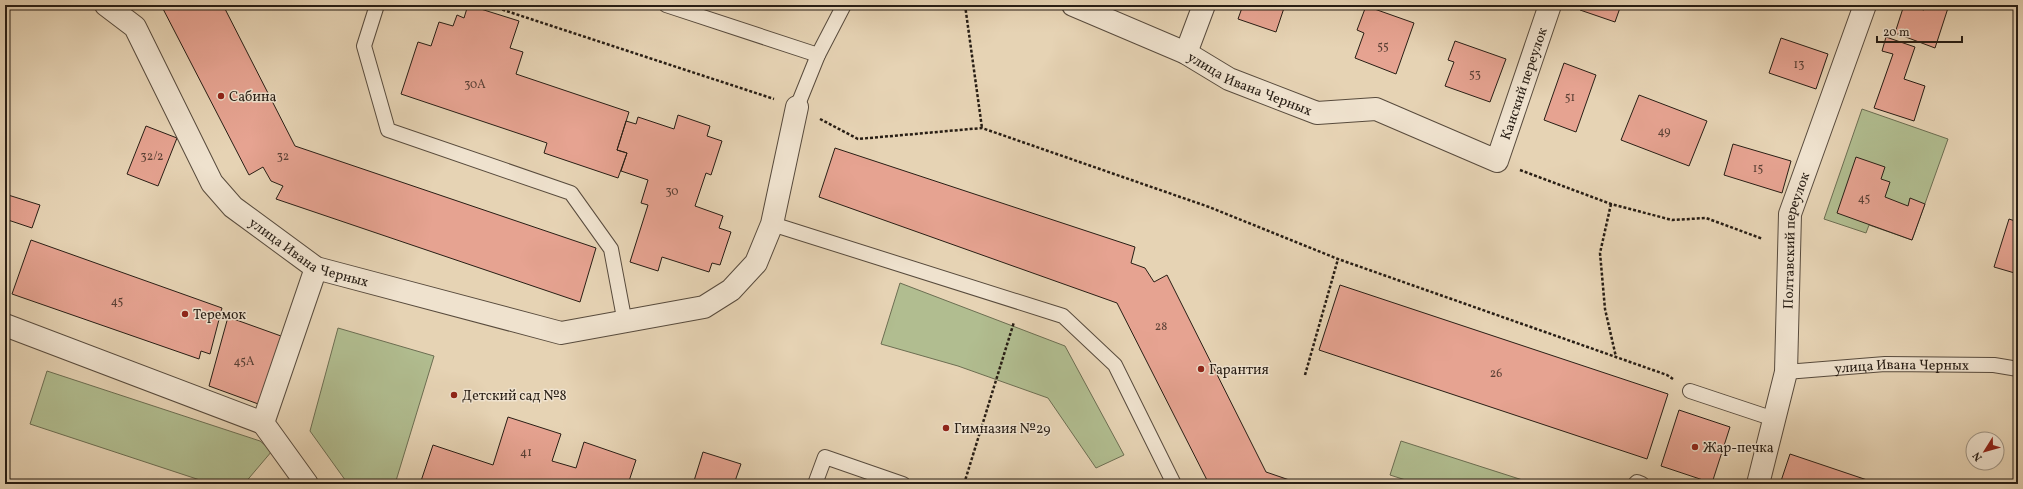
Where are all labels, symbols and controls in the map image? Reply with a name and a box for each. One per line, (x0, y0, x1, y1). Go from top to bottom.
scale bar (1877, 18, 1962, 44)
street label: Канский переулок (1497, 25, 1553, 143)
text: 20 m (1883, 25, 1910, 41)
house number: 55 (1377, 39, 1389, 55)
street label: улица Ивана Черных (1184, 48, 1314, 121)
house number: 13 (1794, 57, 1804, 73)
house number: 53 (1469, 67, 1481, 83)
house number: 30А (464, 77, 486, 93)
place label: Сабина (229, 88, 277, 107)
house number: 51 (1565, 90, 1575, 106)
marker: Сабина (216, 91, 226, 101)
house number: 49 (1657, 124, 1671, 140)
house number: 32/2 (141, 149, 163, 165)
house number: 32 (277, 149, 289, 165)
house number: 15 (1753, 161, 1763, 177)
street label: Полтавский переулок (1780, 169, 1815, 309)
house number: 30 (665, 184, 679, 200)
house number: 45 (1858, 191, 1871, 207)
street label: улица Ивана Черных (244, 214, 370, 293)
house number: 45 (111, 294, 124, 310)
place label: Теремок (193, 306, 247, 325)
marker: Теремок (180, 309, 190, 319)
house number: 28 (1155, 319, 1167, 335)
house number: 45А (233, 354, 255, 370)
street label: улица Ивана Черных (1834, 356, 1969, 379)
place label: Гарантия (1209, 361, 1269, 380)
marker: Гарантия (1196, 364, 1206, 374)
house number: 26 (1490, 366, 1502, 382)
place label: Детский сад №8 (462, 387, 567, 406)
marker: Детский сад №8 (449, 390, 459, 400)
place label: Гимназия №29 (954, 420, 1051, 439)
marker: Гимназия №29 (941, 423, 951, 433)
north arrow (1965, 431, 2005, 471)
place label: Жар-печка (1703, 439, 1774, 458)
marker: Жар-печка (1690, 442, 1700, 452)
house number: 41 (520, 445, 532, 461)
text: N (1970, 448, 1987, 464)

